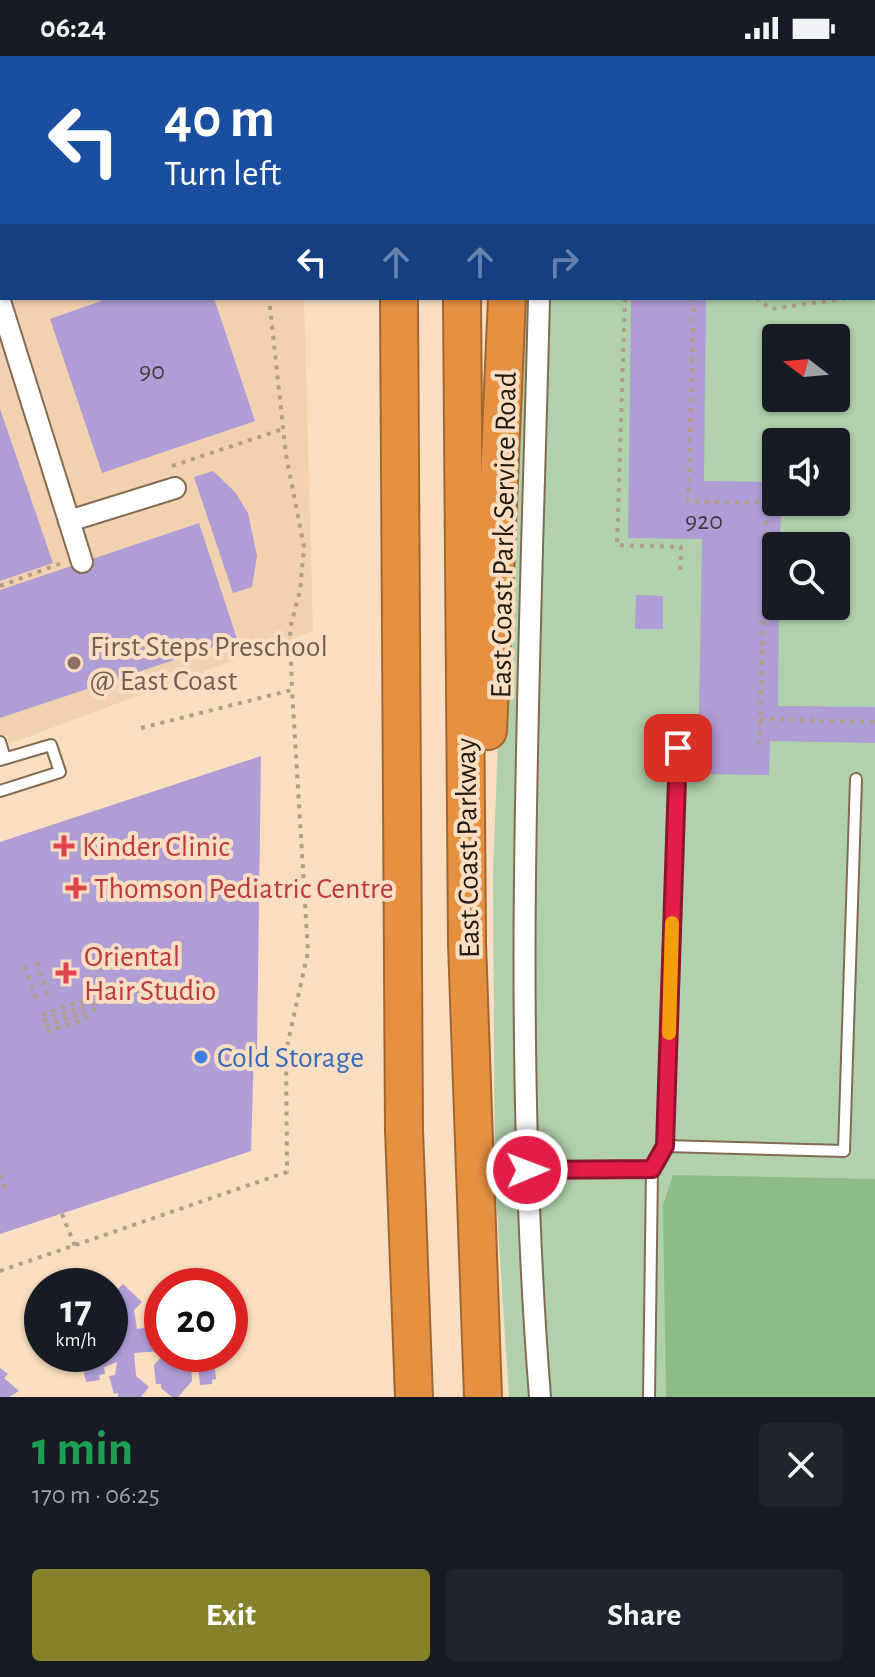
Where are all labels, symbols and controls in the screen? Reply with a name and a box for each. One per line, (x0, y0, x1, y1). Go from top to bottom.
text: 06:24 (40, 13, 106, 43)
icon: left (32, 88, 136, 192)
text: 40 m (164, 91, 275, 147)
text: Turn left (164, 156, 281, 192)
icon: left (290, 240, 334, 284)
icon: ahead (374, 240, 418, 284)
icon: ahead (458, 240, 502, 284)
icon: right (542, 240, 586, 284)
north arrow (762, 324, 850, 412)
map controls (762, 324, 850, 620)
house number: 90 (139, 358, 165, 384)
street label: East Coast Park Service Road (486, 371, 522, 699)
button: sound (762, 428, 850, 516)
house number: 920 (685, 508, 723, 534)
button: search (762, 532, 850, 620)
place label: First Steps Preschool @ East Coast (90, 632, 328, 696)
marker: First Steps Preschool @ East Coast (65, 654, 83, 672)
pin (644, 714, 712, 782)
icon: arrive (656, 726, 700, 770)
street label: East Coast Parkway (451, 737, 485, 958)
place label: Kinder Clinic (82, 832, 230, 862)
marker: Kinder Clinic (53, 835, 75, 857)
place label: Thomson Pediatric Centre (94, 874, 394, 904)
marker: Thomson Pediatric Centre (65, 877, 87, 899)
place label: Oriental Hair Studio (84, 942, 216, 1006)
marker: Oriental Hair Studio (55, 962, 77, 984)
place label: Cold Storage (217, 1043, 364, 1073)
marker: Cold Storage (192, 1048, 210, 1066)
position arrow (485, 1128, 569, 1212)
speed limit sign: 20 (144, 1268, 248, 1372)
text: 17 (60, 1290, 92, 1330)
text: km/h (55, 1330, 97, 1350)
button: close (759, 1423, 843, 1507)
text: 1 min (32, 1426, 133, 1474)
text: 170 m · 06:25 (32, 1482, 160, 1508)
button: Exit (32, 1569, 430, 1661)
button: Share (446, 1569, 843, 1661)

